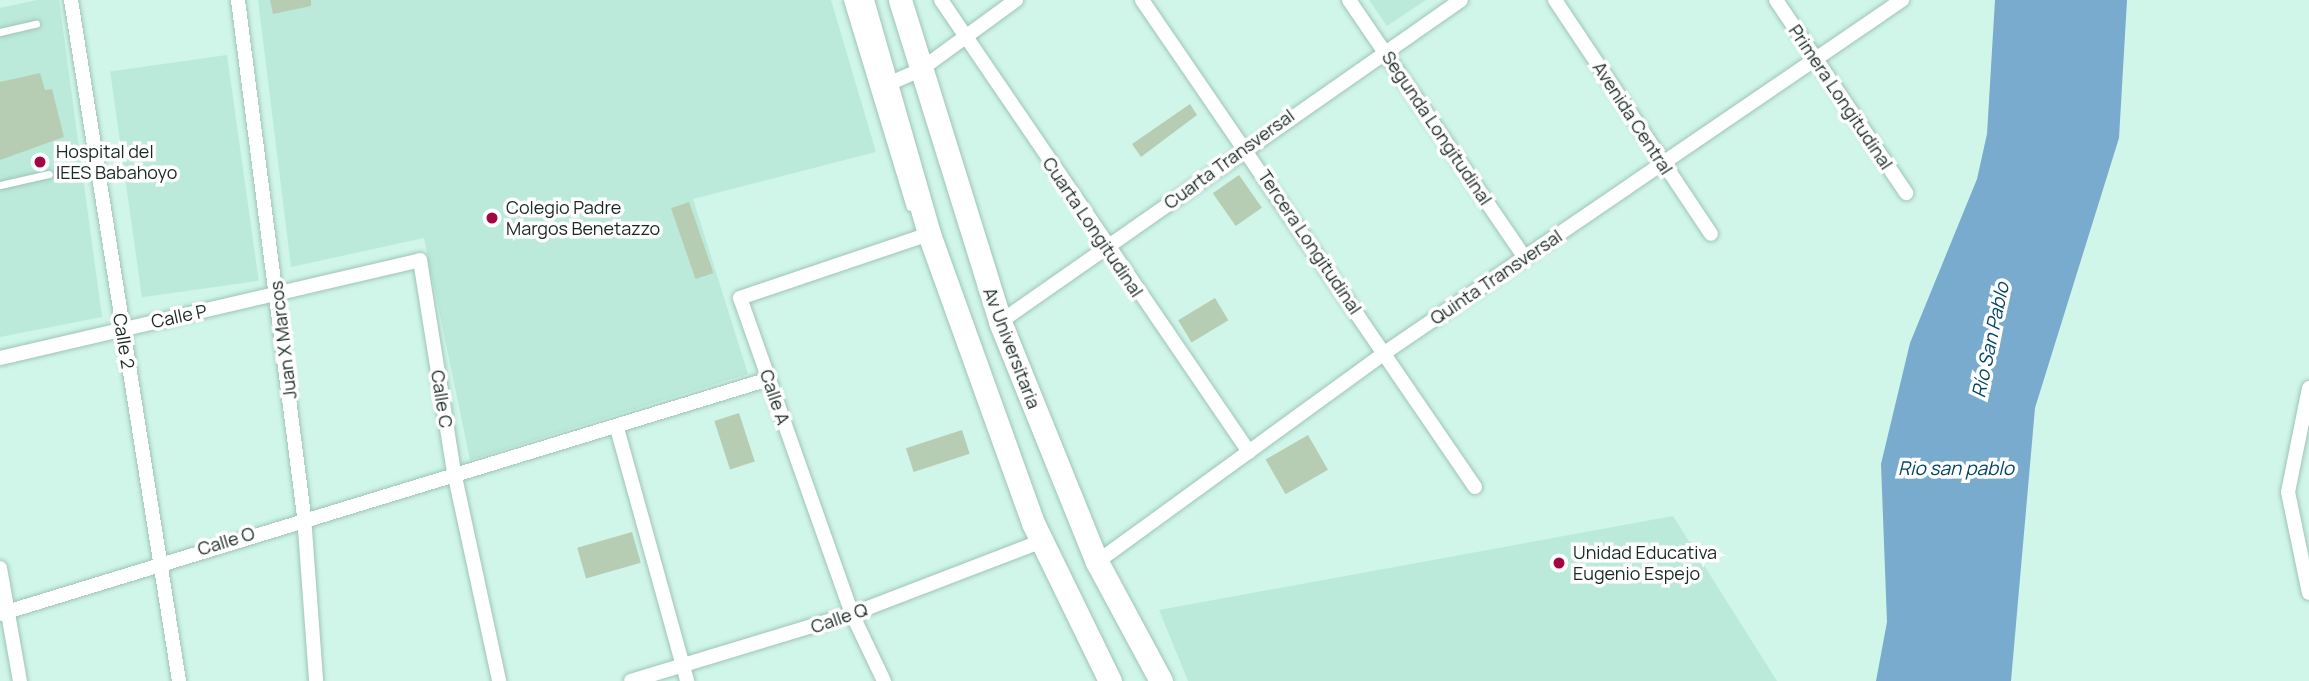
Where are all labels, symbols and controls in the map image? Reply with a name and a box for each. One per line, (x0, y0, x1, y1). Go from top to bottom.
street label: Primera Longitudinal (1784, 20, 1898, 174)
street label: Segunda Longitudinal (1377, 47, 1497, 209)
street label: Avenida Central (1588, 58, 1678, 178)
street label: Cuarta Transversal (1160, 105, 1298, 213)
place label: Hospital del IEES Babahoyo (56, 141, 177, 184)
marker: Hospital del IEES Babahoyo (30, 152, 50, 172)
street label: Cuarta Longitudinal (1038, 153, 1148, 301)
street label: Tercera Longitudinal (1254, 166, 1366, 318)
place label: Colegio Padre Margos Benetazzo (506, 197, 660, 240)
marker: Colegio Padre Margos Benetazzo (484, 210, 500, 226)
street label: Quinta Transversal (1426, 225, 1566, 329)
street label: Juan X Marcos (265, 280, 301, 400)
water label: Río San Pablo (1968, 280, 2014, 400)
street label: Av Universitaria (979, 284, 1045, 412)
street label: Calle P (149, 300, 209, 332)
street label: Calle 2 (109, 312, 139, 370)
street label: Calle A (756, 367, 794, 427)
street label: Calle C (427, 369, 457, 429)
water label: Rio san pablo (1898, 458, 2014, 480)
street label: Calle O (195, 522, 257, 560)
place label: Unidad Educativa Eugenio Espejo (1573, 542, 1717, 584)
marker: Unidad Educativa Eugenio Espejo (1551, 555, 1567, 571)
street label: Calle Q (808, 598, 870, 638)

